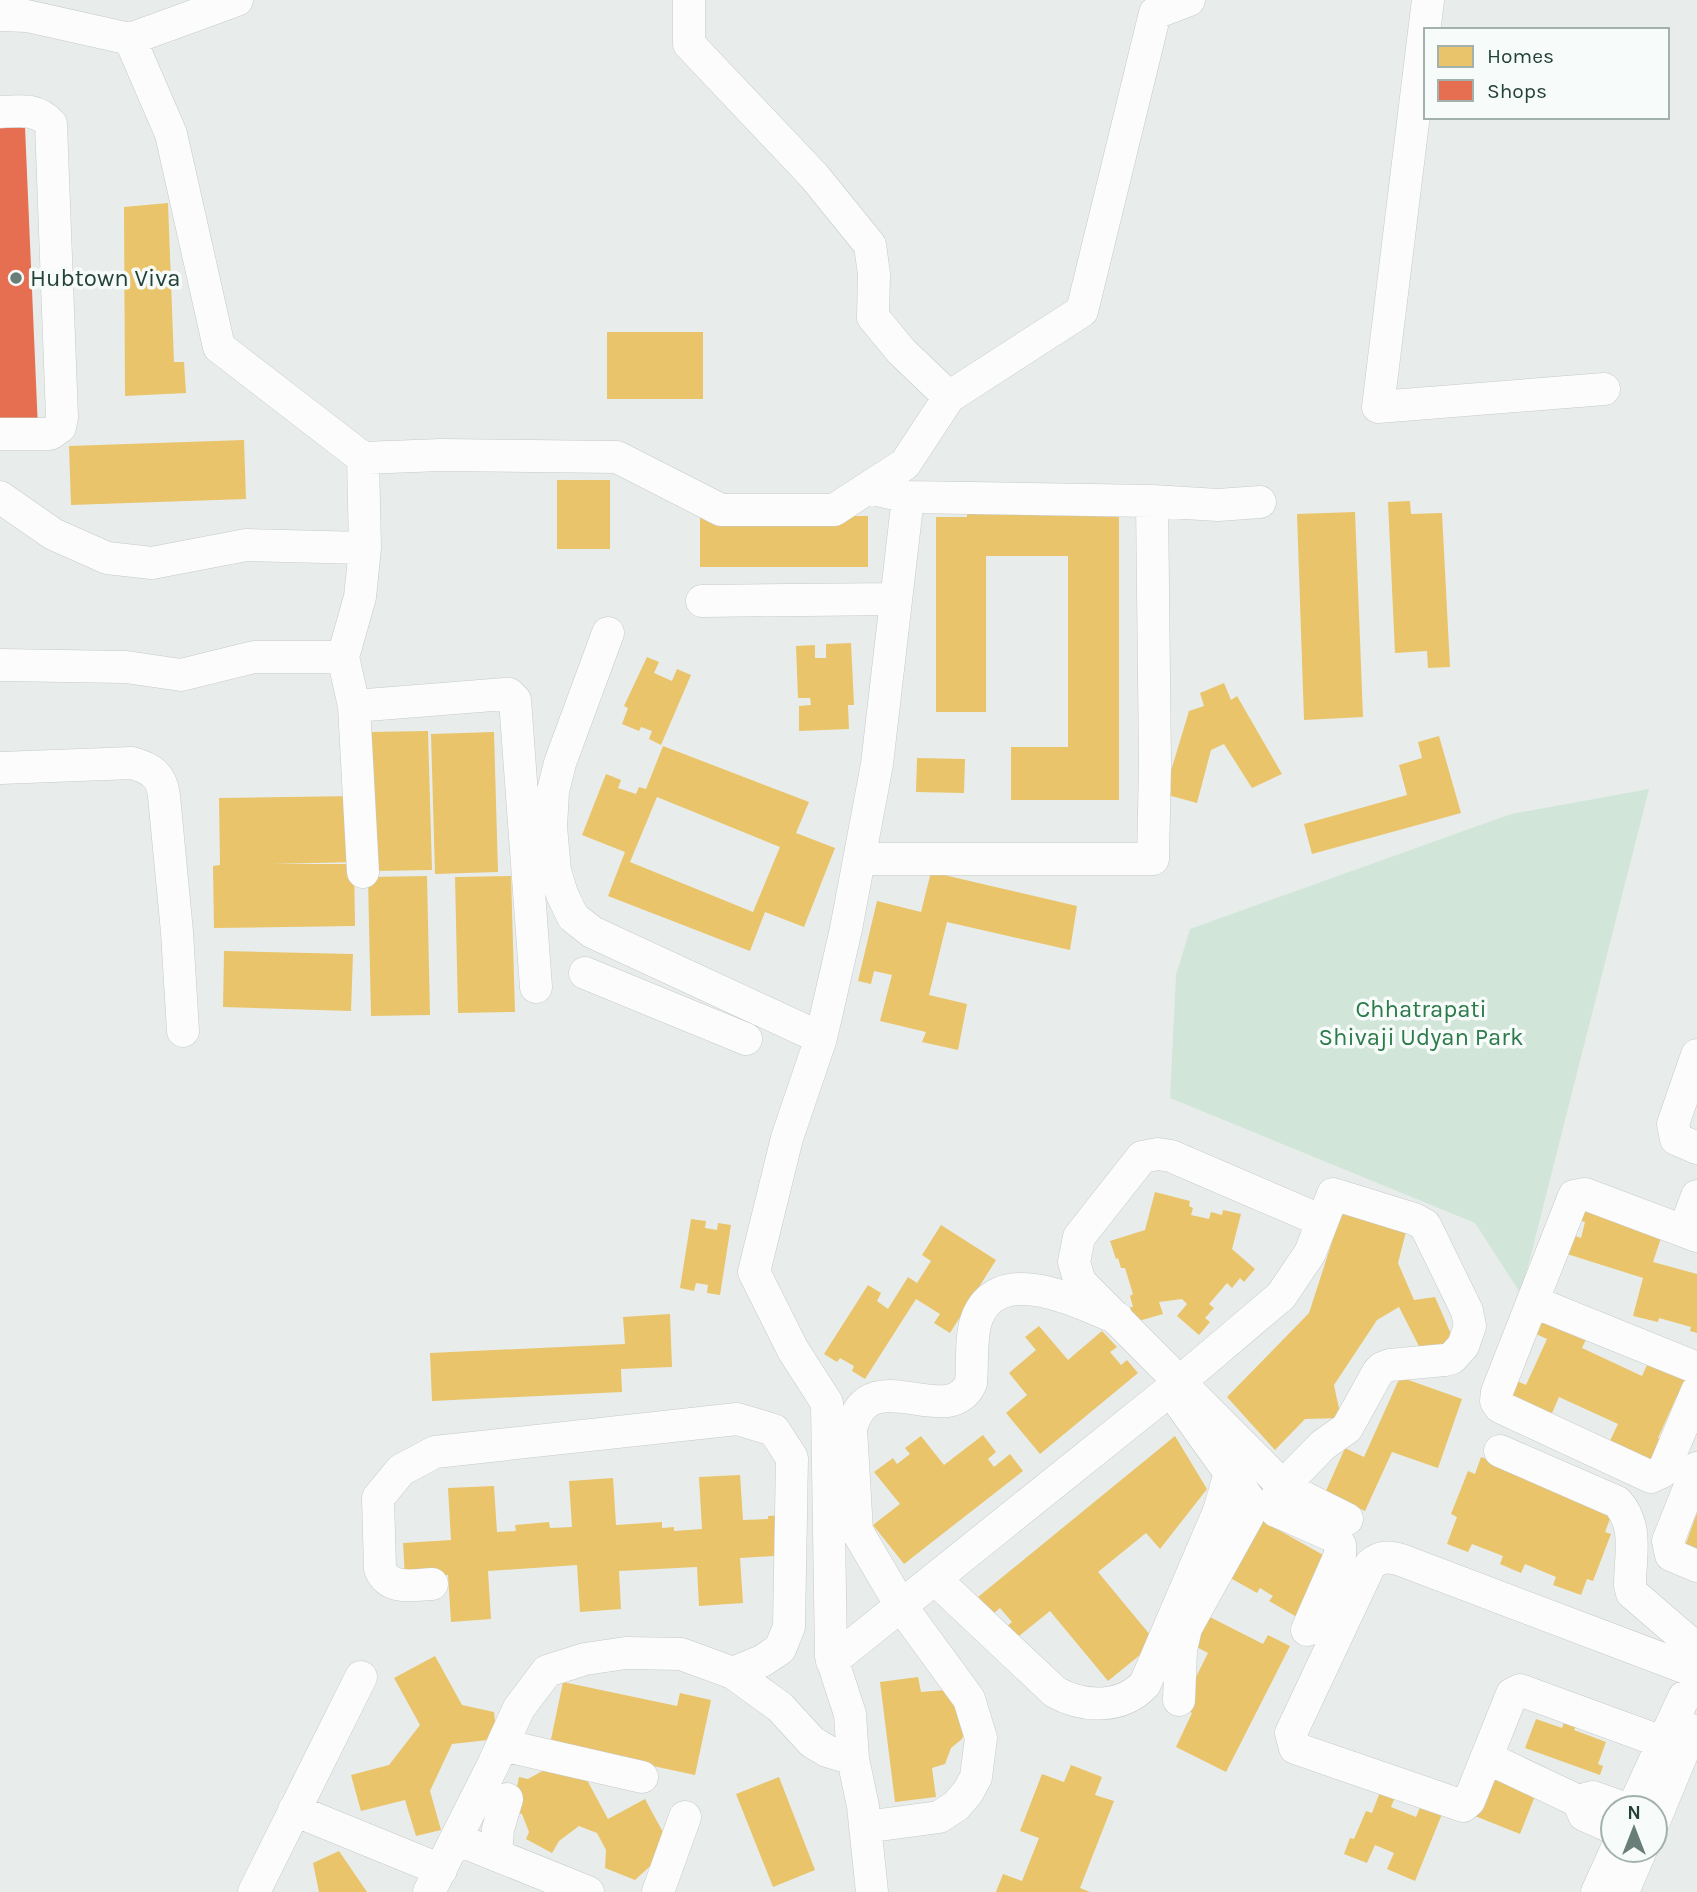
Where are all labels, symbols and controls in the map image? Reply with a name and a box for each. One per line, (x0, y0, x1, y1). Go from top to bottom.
legend (1424, 28, 1669, 119)
text: Homes (1487, 44, 1554, 68)
text: Shops (1487, 79, 1547, 103)
place label: Hubtown Viva (30, 264, 180, 292)
marker: Hubtown Viva (8, 270, 24, 286)
park label: Chhatrapati Shivaji Udyan Park (1319, 995, 1523, 1051)
north arrow (1599, 1794, 1669, 1864)
text: N (1627, 1802, 1641, 1824)

